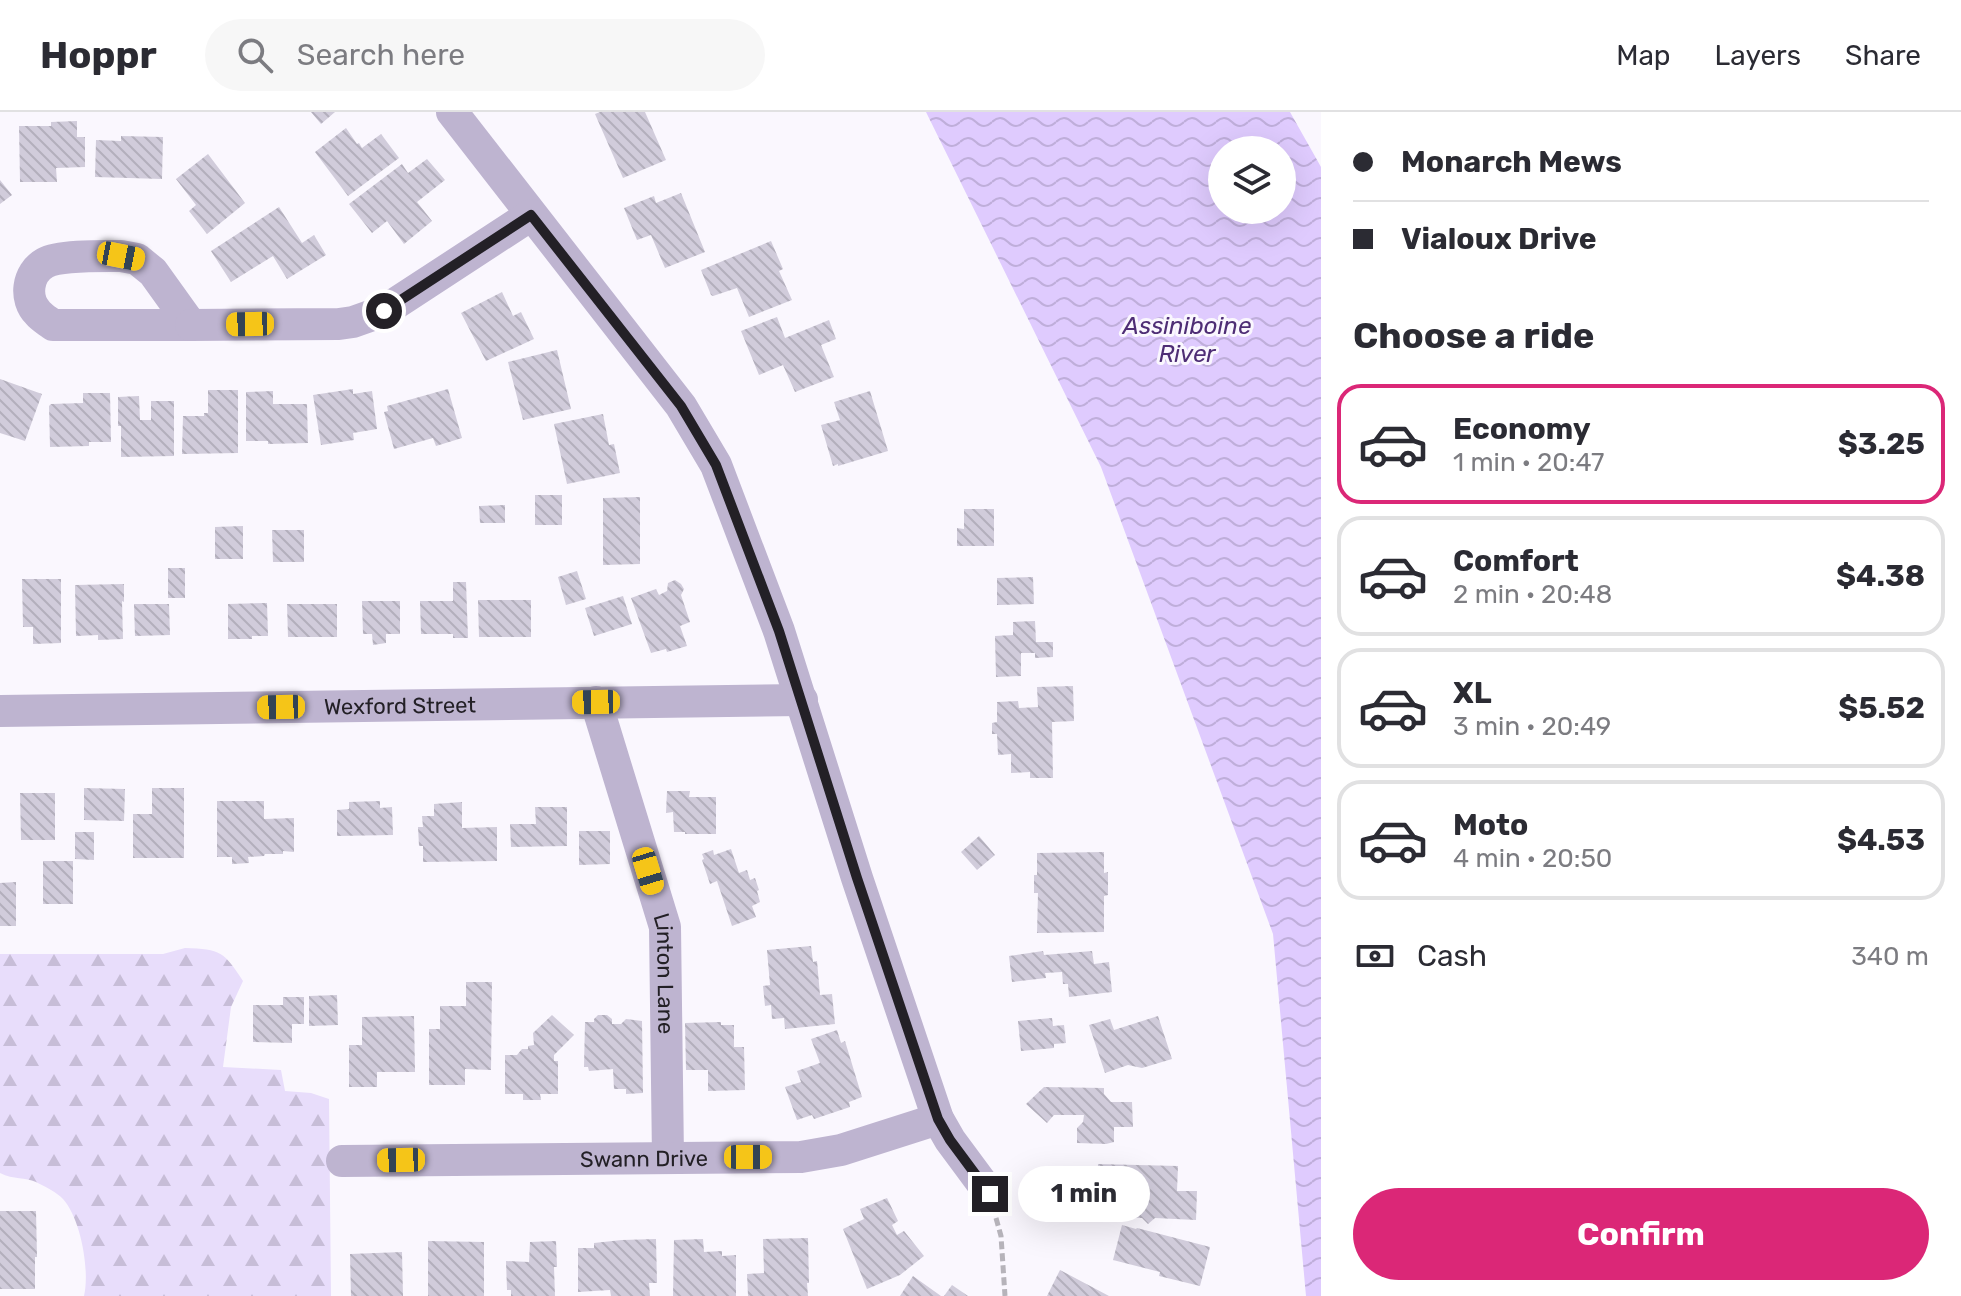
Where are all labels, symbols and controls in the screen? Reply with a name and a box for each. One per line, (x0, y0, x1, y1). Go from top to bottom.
search box (205, 19, 765, 91)
text: Hoppr (40, 32, 157, 78)
icon: search (233, 33, 277, 77)
text: Search here (297, 37, 465, 73)
text: Map (1616, 39, 1671, 72)
text: Layers (1715, 39, 1801, 72)
text: Share (1845, 39, 1921, 72)
map controls (1208, 136, 1296, 224)
button: layers (1208, 136, 1296, 224)
text: Monarch Mews (1401, 144, 1622, 180)
text: Vialoux Drive (1401, 221, 1597, 257)
car (95, 240, 147, 272)
route start (366, 293, 402, 329)
car (226, 312, 274, 336)
water label: Assiniboine River (1121, 312, 1251, 368)
text: Choose a ride (1353, 314, 1594, 357)
icon: car (1357, 408, 1429, 480)
text: Economy (1453, 411, 1591, 447)
text: $3.25 (1838, 426, 1925, 462)
text: 1 min · 20:47 (1453, 447, 1604, 478)
icon: car (1357, 540, 1429, 612)
text: Comfort (1453, 543, 1579, 579)
text: $4.38 (1836, 558, 1925, 594)
text: 2 min · 20:48 (1453, 579, 1612, 610)
icon: car (1357, 672, 1429, 744)
text: XL (1453, 675, 1492, 711)
car (572, 690, 620, 714)
text: $5.52 (1838, 690, 1925, 726)
street label: Wexford Street (324, 691, 477, 720)
car (257, 695, 305, 719)
text: 3 min · 20:49 (1453, 711, 1611, 742)
icon: car (1357, 804, 1429, 876)
text: Moto (1453, 807, 1528, 843)
text: $4.53 (1837, 822, 1925, 858)
text: 4 min · 20:50 (1453, 843, 1612, 874)
car (630, 845, 666, 897)
street label: Linton Lane (648, 910, 680, 1034)
icon: cash (1353, 934, 1397, 978)
text: Cash (1417, 938, 1487, 974)
text: 340 m (1851, 941, 1929, 972)
street label: Swann Drive (580, 1144, 708, 1172)
car (724, 1145, 772, 1169)
car (377, 1148, 425, 1172)
callout: 1 min (1018, 1166, 1150, 1222)
route end (972, 1176, 1008, 1212)
text: 1 min (1051, 1178, 1117, 1209)
button: Confirm (1353, 1188, 1929, 1280)

